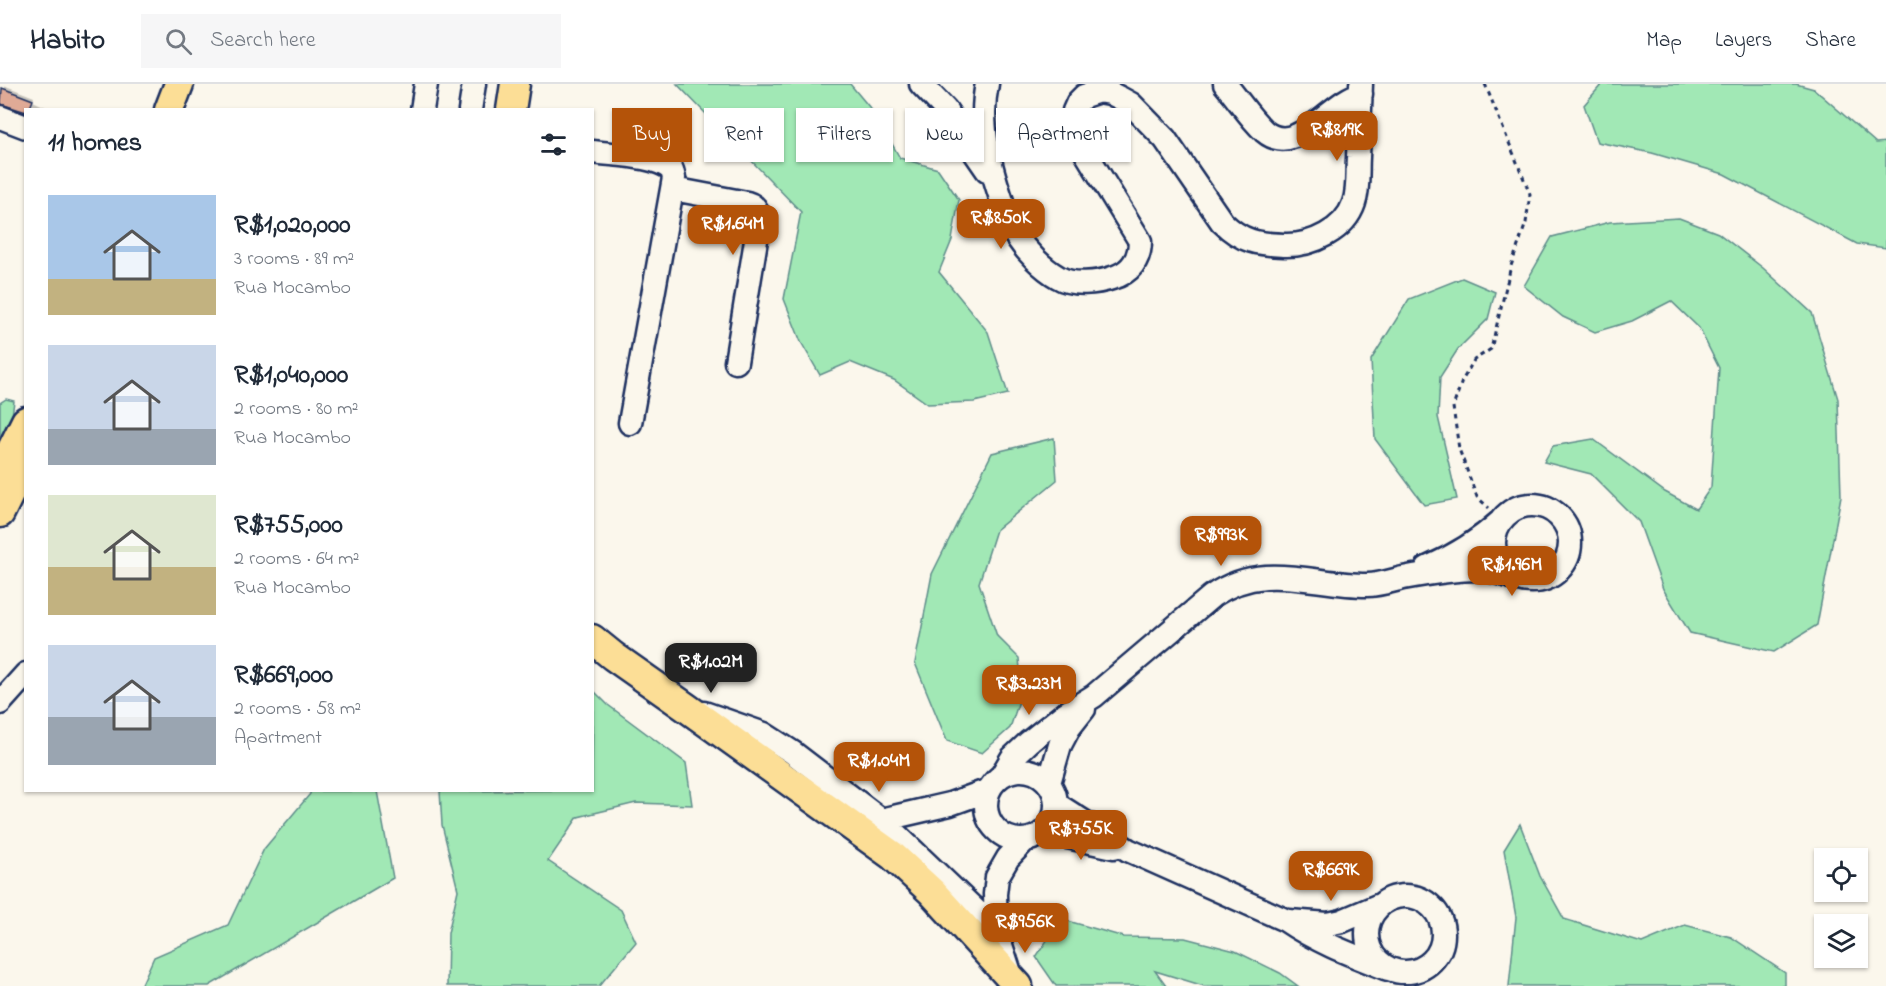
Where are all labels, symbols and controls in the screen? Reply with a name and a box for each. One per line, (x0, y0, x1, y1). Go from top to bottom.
search box (141, 14, 561, 68)
text: Habito (30, 21, 105, 62)
icon: search (162, 25, 195, 58)
text: Search here (210, 25, 316, 57)
text: Map (1646, 26, 1682, 56)
text: Layers (1715, 26, 1772, 56)
text: Share (1805, 26, 1856, 56)
chip: Buy (612, 108, 692, 162)
chip: Rent (704, 108, 784, 162)
chip: Filters (796, 108, 893, 162)
chip: New (905, 108, 984, 162)
chip: Apartment (996, 108, 1131, 162)
pin: R$819K (1288, 111, 1386, 162)
text: R$819K (1311, 116, 1363, 145)
text: 11 homes (48, 125, 142, 163)
icon: filters (537, 128, 570, 161)
pin: R$850K (952, 199, 1050, 250)
text: R$850K (971, 204, 1031, 233)
pin: R$1.64M (678, 205, 788, 256)
text: R$1,020,000 (234, 207, 350, 245)
text: R$1.64M (702, 210, 764, 239)
icon: home (96, 219, 168, 291)
text: 3 rooms · 89 m² (234, 245, 354, 274)
text: Rua Mocambo (234, 274, 351, 303)
text: R$1,040,000 (234, 357, 348, 395)
icon: home (96, 369, 168, 441)
text: 2 rooms · 80 m² (234, 395, 359, 424)
text: Rua Mocambo (234, 424, 351, 453)
text: R$755,000 (234, 507, 343, 545)
pin: R$993K (1172, 516, 1270, 567)
icon: home (96, 519, 168, 591)
text: R$993K (1194, 521, 1248, 550)
text: 2 rooms · 64 m² (234, 545, 359, 574)
pin: R$1.96M (1457, 546, 1567, 597)
text: R$1.96M (1482, 551, 1542, 580)
text: Rua Mocambo (234, 574, 351, 603)
pin: R$1.02M (656, 643, 766, 694)
text: R$1.02M (679, 648, 743, 677)
text: R$669,000 (234, 657, 333, 695)
pin: R$3.23M (974, 665, 1084, 716)
icon: home (96, 669, 168, 741)
text: R$3.23M (996, 670, 1062, 699)
text: 2 rooms · 58 m² (234, 695, 361, 724)
text: Apartment (234, 724, 322, 753)
pin: R$1.04M (824, 742, 934, 793)
text: R$1.04M (848, 747, 910, 776)
pin: R$755K (1032, 810, 1130, 861)
text: R$755K (1049, 815, 1113, 844)
map controls (1814, 848, 1868, 968)
button: locate (1814, 848, 1868, 902)
pin: R$669K (1282, 851, 1380, 902)
text: R$669K (1303, 856, 1359, 885)
pin: R$956K (976, 903, 1074, 954)
text: R$956K (995, 908, 1055, 937)
button: layers (1814, 914, 1868, 968)

